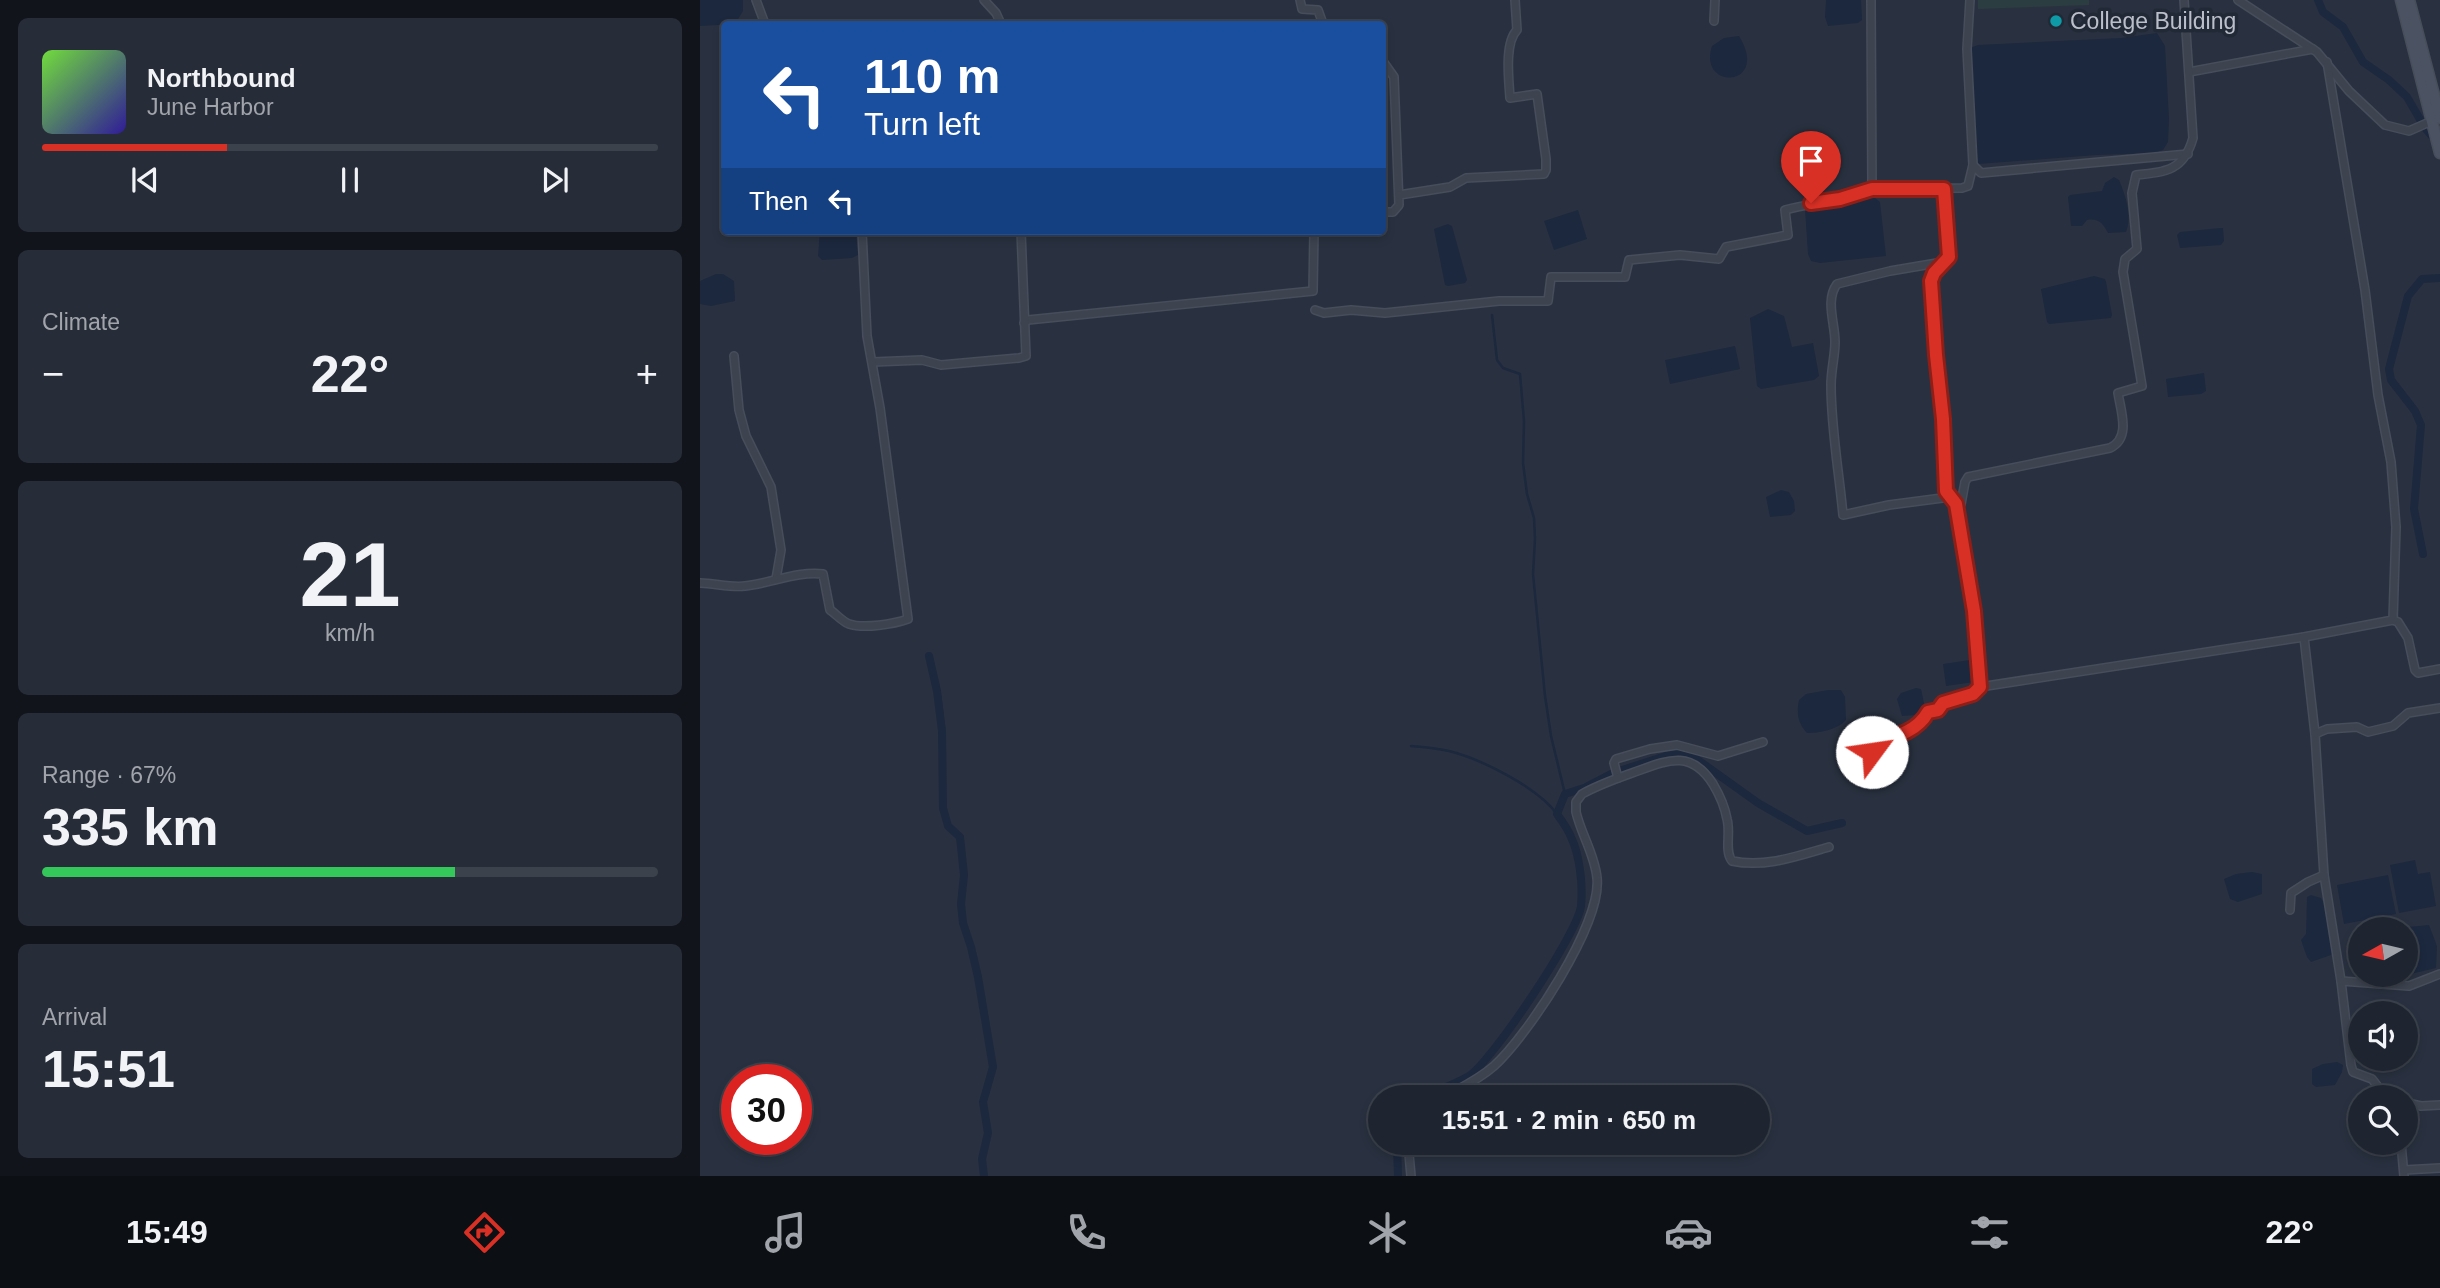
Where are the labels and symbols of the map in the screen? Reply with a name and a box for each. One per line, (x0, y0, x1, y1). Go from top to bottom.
place label: College Building (2070, 8, 2236, 34)
marker: College Building (2048, 13, 2064, 29)
pin (1781, 131, 1841, 203)
position arrow (1835, 715, 1909, 789)
north arrow (2348, 917, 2418, 987)
speed limit sign: 30 (721, 1064, 812, 1155)

